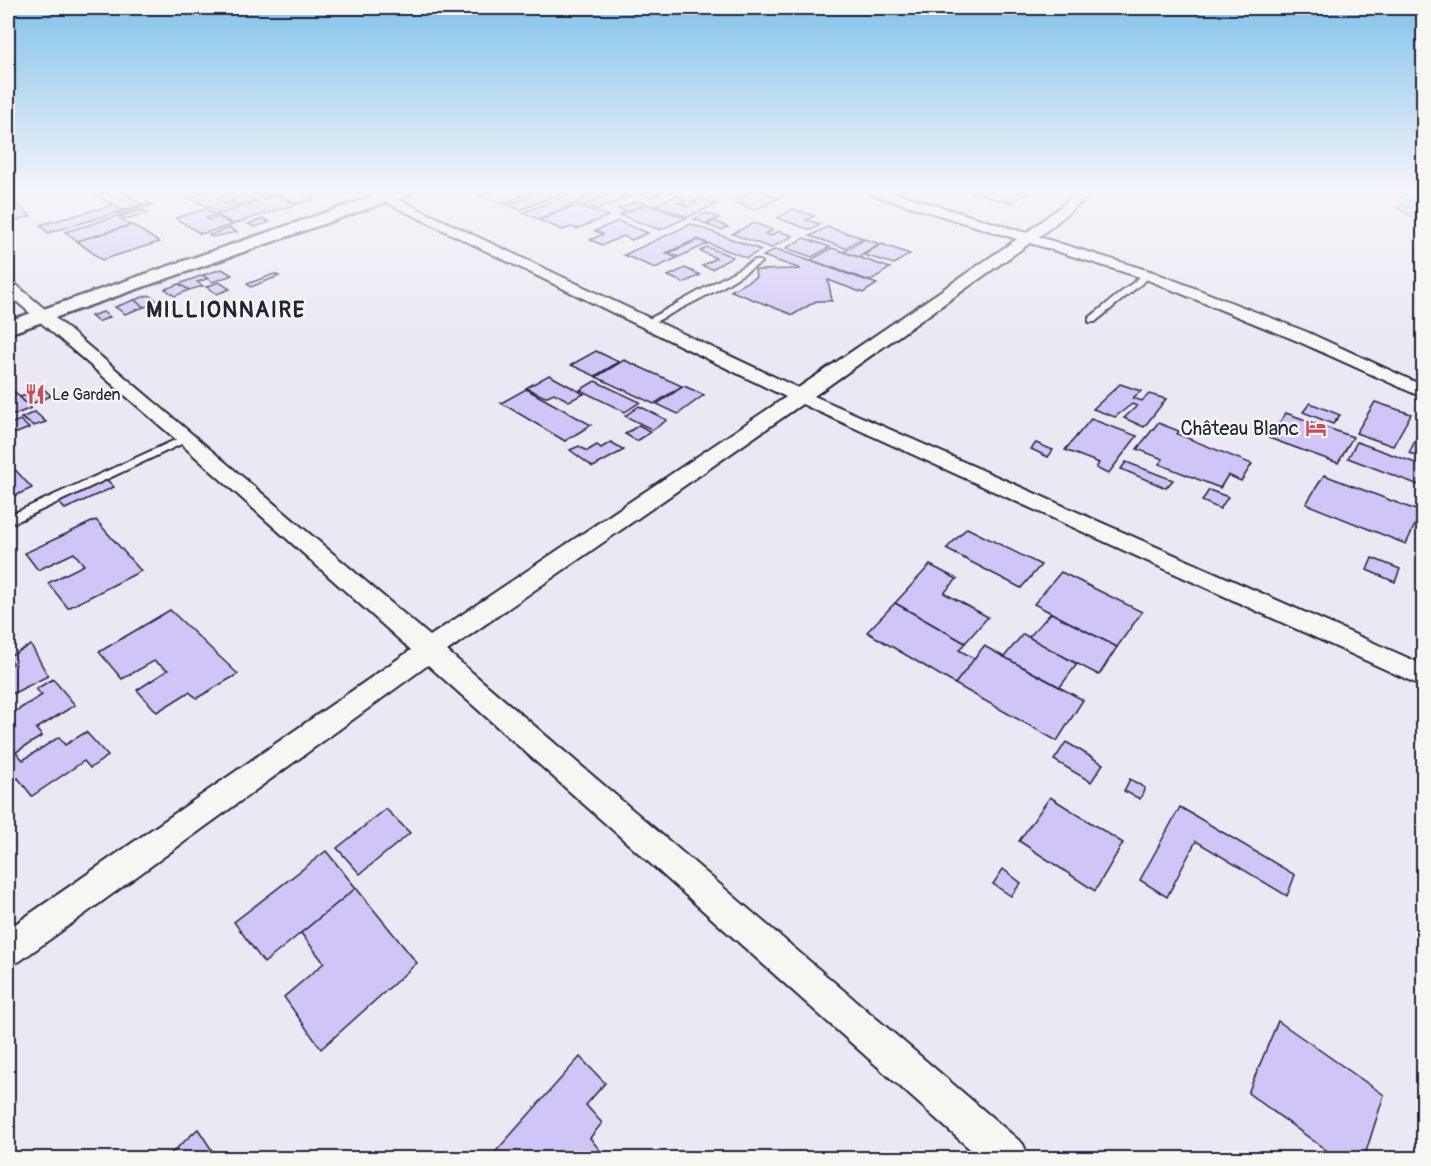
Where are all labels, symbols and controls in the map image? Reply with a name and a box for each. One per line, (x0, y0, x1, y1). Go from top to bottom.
district label: MILLIONNAIRE (146, 296, 306, 324)
restaurant icon: Le Garden (23, 382, 47, 406)
place label: Le Garden (52, 385, 120, 405)
place label: Château Blanc (1180, 416, 1299, 441)
hotel icon: Château Blanc (1304, 416, 1328, 440)

